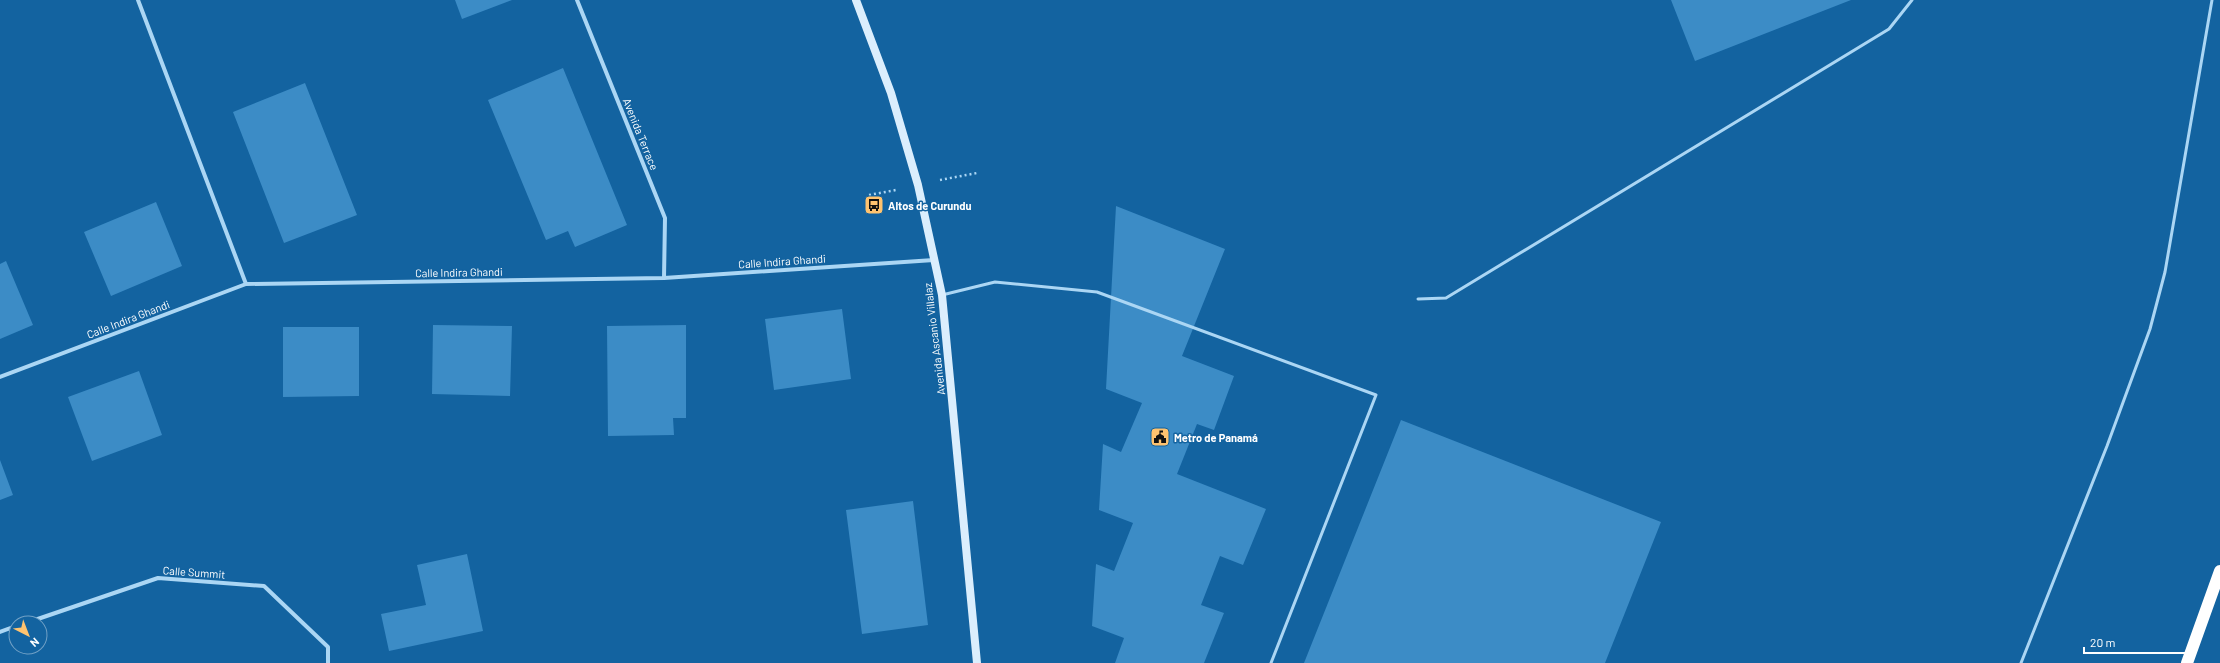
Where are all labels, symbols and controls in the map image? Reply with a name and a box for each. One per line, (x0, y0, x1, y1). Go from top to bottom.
street label: Avenida Terrace (621, 96, 661, 172)
bus stop icon: Altos de Curundu (863, 194, 885, 216)
place label: Altos de Curundu (888, 199, 972, 212)
street label: Calle Indira Ghandi (738, 251, 826, 271)
street label: Calle Indira Ghandi (415, 265, 503, 279)
street label: Avenida Ascanio Villalaz (921, 282, 947, 396)
street label: Calle Indira Ghandi (85, 297, 171, 341)
public building icon: Metro de Panamá (1149, 426, 1171, 448)
place label: Metro de Panamá (1174, 431, 1258, 444)
street label: Calle Summit (162, 563, 226, 581)
north arrow (8, 615, 48, 655)
scale bar (2084, 629, 2193, 655)
text: 20 m (2090, 635, 2116, 649)
text: N (28, 636, 42, 650)

